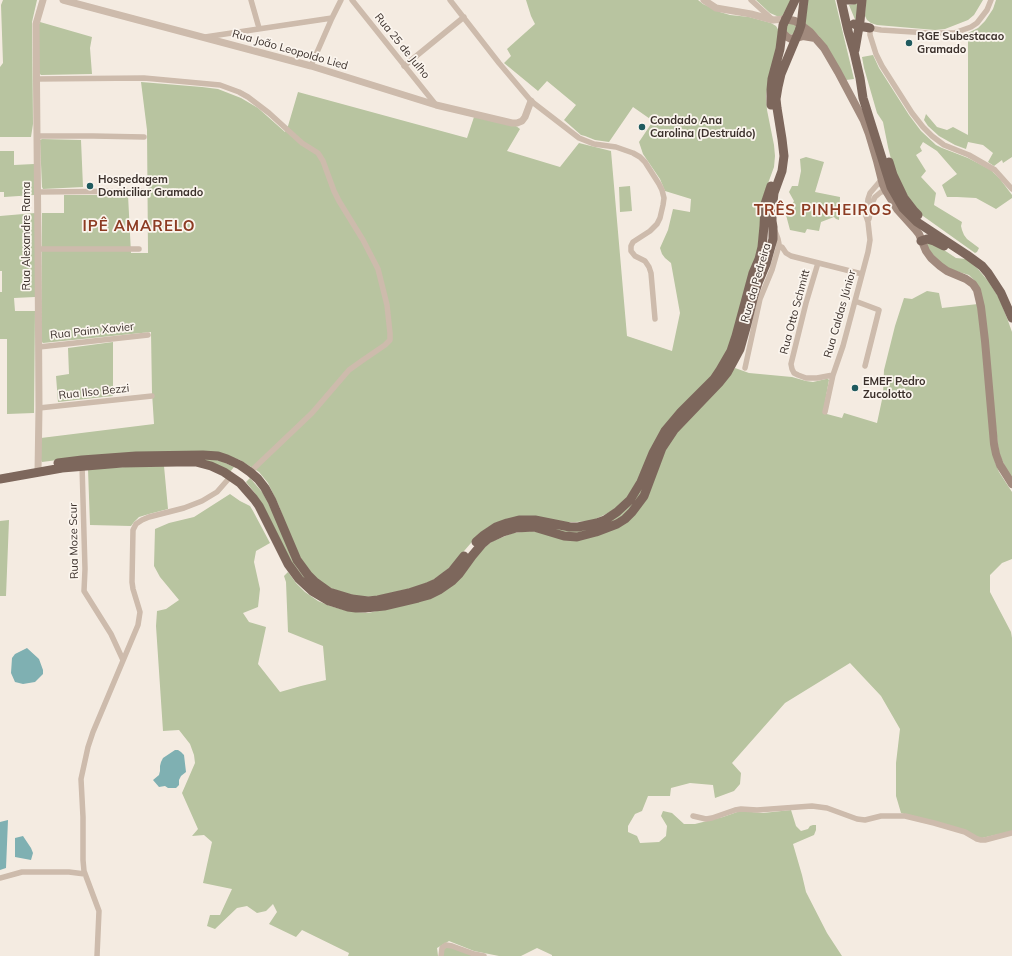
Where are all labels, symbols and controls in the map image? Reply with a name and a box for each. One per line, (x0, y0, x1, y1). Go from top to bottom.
street label: Rua 25 de Julho (372, 11, 432, 81)
street label: Rua João Leopoldo Lied (231, 27, 349, 73)
place label: RGE Subestacao Gramado (917, 30, 1004, 56)
marker: RGE Subestacao Gramado (904, 38, 914, 48)
place label: Condado Ana Carolina (Destruído) (650, 114, 756, 140)
marker: Condado Ana Carolina (Destruído) (637, 122, 647, 132)
place label: Hospedagem Domiciliar Gramado (98, 173, 203, 199)
marker: Hospedagem Domiciliar Gramado (85, 181, 95, 191)
street label: Rua Alexandre Rama (20, 182, 34, 290)
district label: TRÊS PINHEIROS (754, 201, 892, 219)
district label: IPÊ AMARELO (83, 217, 195, 235)
street label: Rua da Pedreira (738, 242, 774, 324)
street label: Rua Otto Schmitt (777, 268, 813, 356)
street label: Rua Caldas Júnior (821, 269, 859, 359)
street label: Rua Paim Xavier (49, 320, 135, 342)
place label: EMEF Pedro Zucolotto (863, 375, 926, 401)
street label: Rua Ilso Bezzi (58, 382, 130, 402)
marker: EMEF Pedro Zucolotto (850, 383, 860, 393)
street label: Rua Moze Scur (67, 503, 81, 579)

